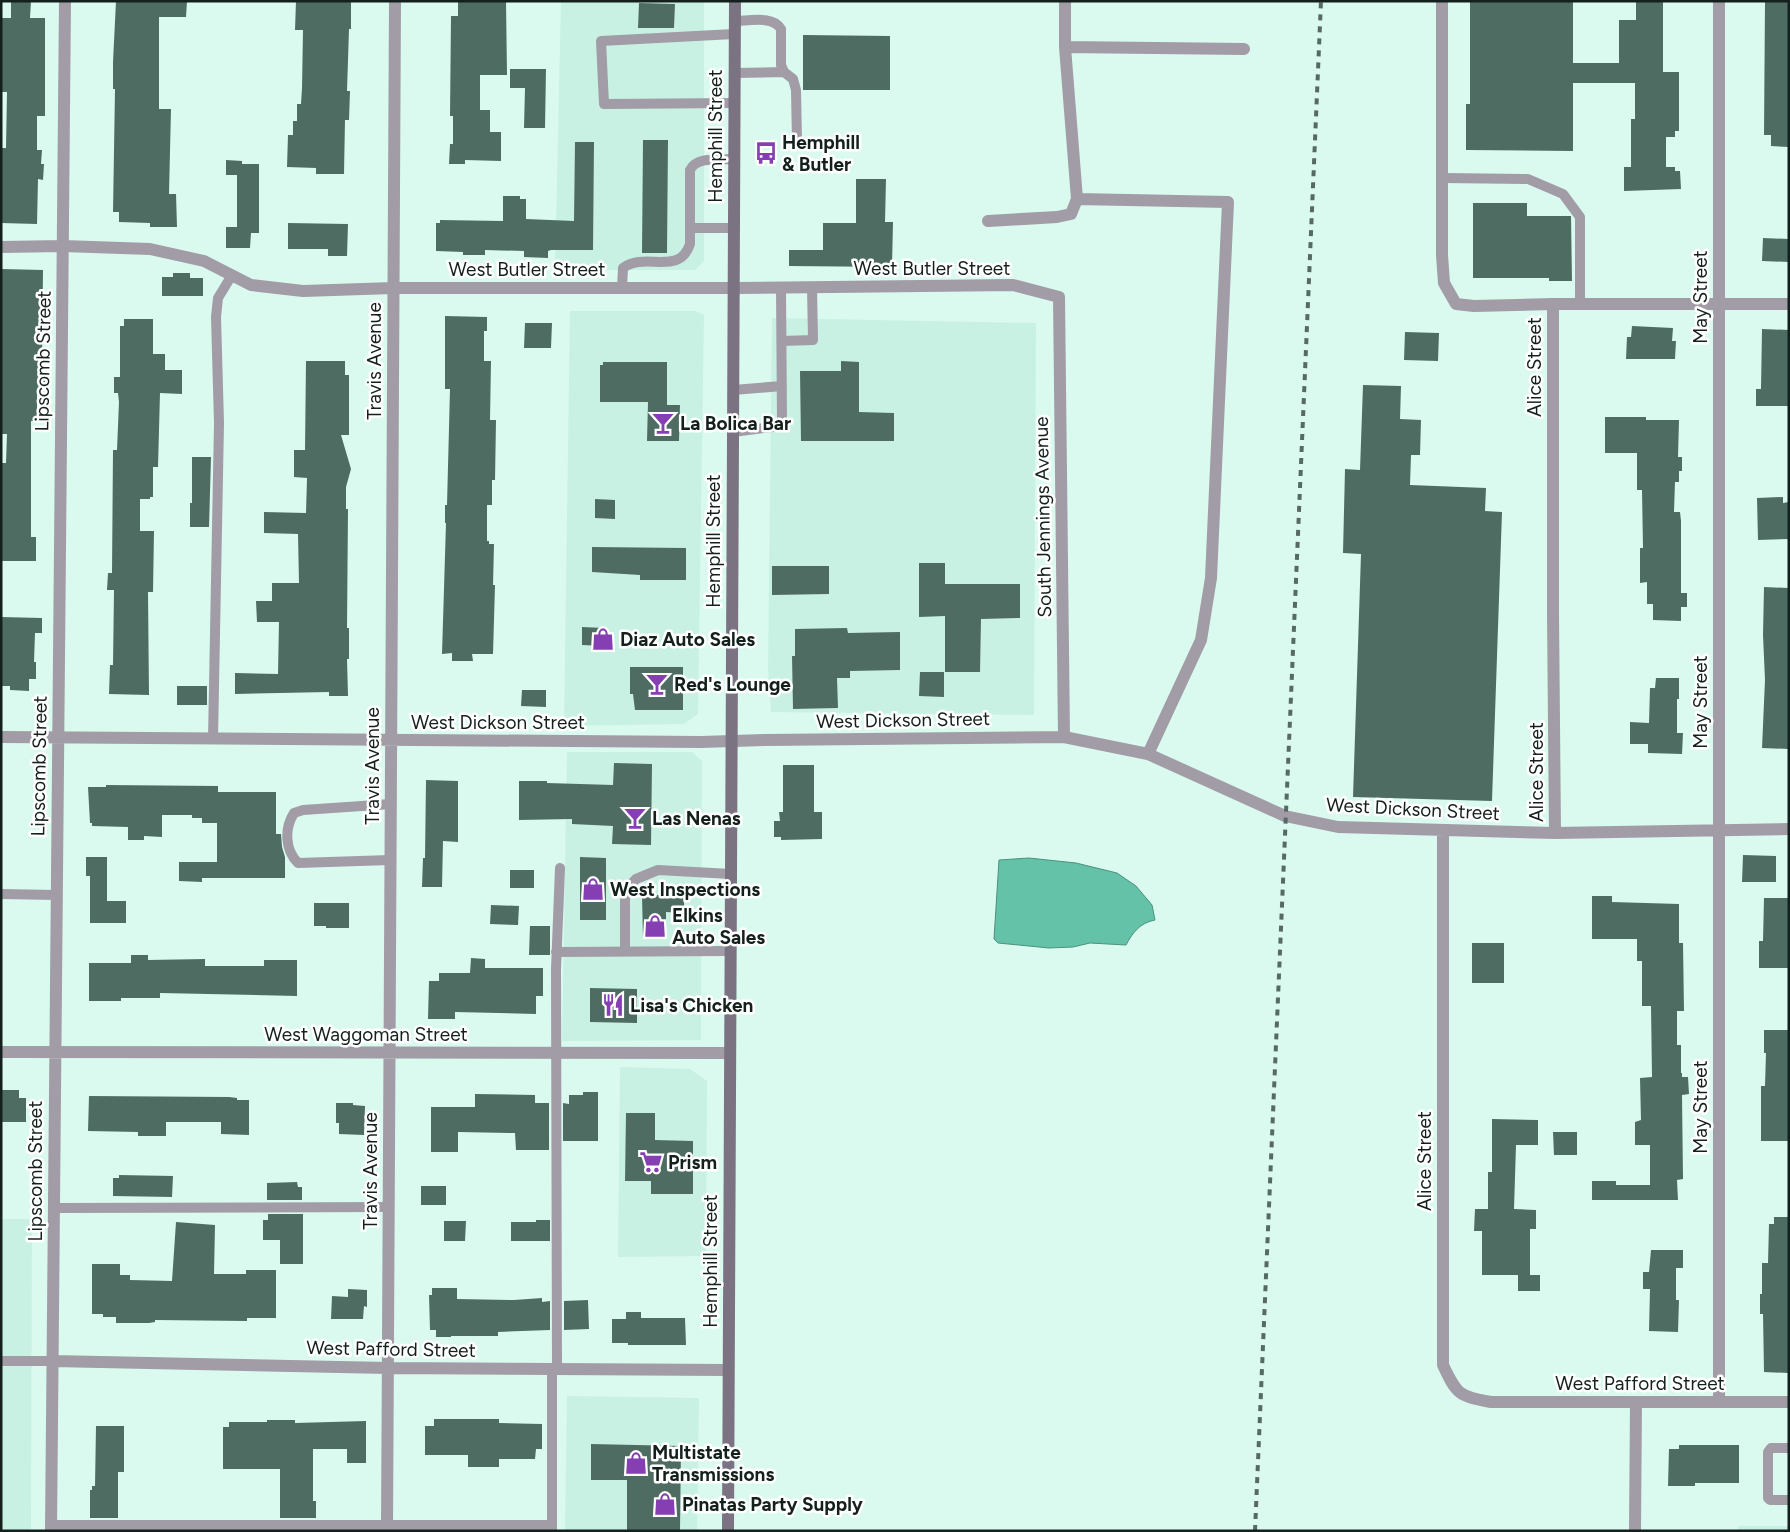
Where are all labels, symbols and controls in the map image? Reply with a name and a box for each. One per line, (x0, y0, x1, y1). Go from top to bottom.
street label: Hemphill Street (704, 69, 727, 203)
place label: Hemphill & Butler (782, 131, 860, 176)
bus stop icon: Hemphill & Butler (753, 140, 779, 166)
street label: May Street (1689, 250, 1712, 344)
street label: West Butler Street (854, 257, 1010, 280)
street label: West Butler Street (449, 258, 605, 281)
street label: Lipscomb Street (30, 290, 56, 432)
street label: Travis Avenue (363, 302, 386, 420)
street label: Alice Street (1523, 317, 1546, 417)
bar icon: La Bolica Bar (650, 410, 676, 436)
place label: La Bolica Bar (680, 412, 791, 435)
street label: South Jennings Avenue (1030, 416, 1056, 618)
street label: Hemphill Street (702, 474, 725, 608)
shop icon: Diaz Auto Sales (590, 626, 616, 652)
place label: Diaz Auto Sales (620, 628, 755, 651)
street label: May Street (1689, 655, 1712, 749)
bar icon: Red's Lounge (644, 671, 670, 697)
place label: Red's Lounge (674, 673, 791, 696)
street label: Lipscomb Street (26, 695, 52, 837)
street label: Travis Avenue (361, 707, 384, 825)
street label: West Dickson Street (816, 707, 990, 733)
street label: West Dickson Street (411, 711, 585, 734)
street label: Alice Street (1525, 722, 1548, 822)
street label: West Dickson Street (1326, 793, 1500, 825)
bar icon: Las Nenas (622, 805, 648, 831)
place label: Las Nenas (652, 807, 741, 830)
shop icon: West Inspections (580, 876, 606, 902)
place label: West Inspections (610, 878, 760, 901)
place label: Elkins Auto Sales (672, 904, 765, 949)
shop icon: Elkins Auto Sales (642, 913, 668, 939)
restaurant icon: Lisa's Chicken (600, 992, 626, 1018)
place label: Lisa's Chicken (630, 994, 753, 1017)
street label: West Waggoman Street (264, 1023, 468, 1046)
street label: May Street (1689, 1060, 1712, 1154)
street label: Lipscomb Street (24, 1101, 47, 1241)
street label: Alice Street (1413, 1111, 1436, 1211)
street label: Travis Avenue (359, 1112, 382, 1230)
supermarket icon: Prism (638, 1149, 664, 1175)
place label: Prism (668, 1151, 717, 1174)
street label: Hemphill Street (699, 1194, 722, 1328)
street label: West Pafford Street (306, 1336, 476, 1362)
street label: West Pafford Street (1555, 1372, 1725, 1395)
place label: Multistate Transmissions (652, 1441, 774, 1486)
shop icon: Multistate Transmissions (623, 1450, 649, 1476)
shop icon: Pinatas Party Supply (652, 1491, 678, 1517)
place label: Pinatas Party Supply (682, 1493, 863, 1516)

